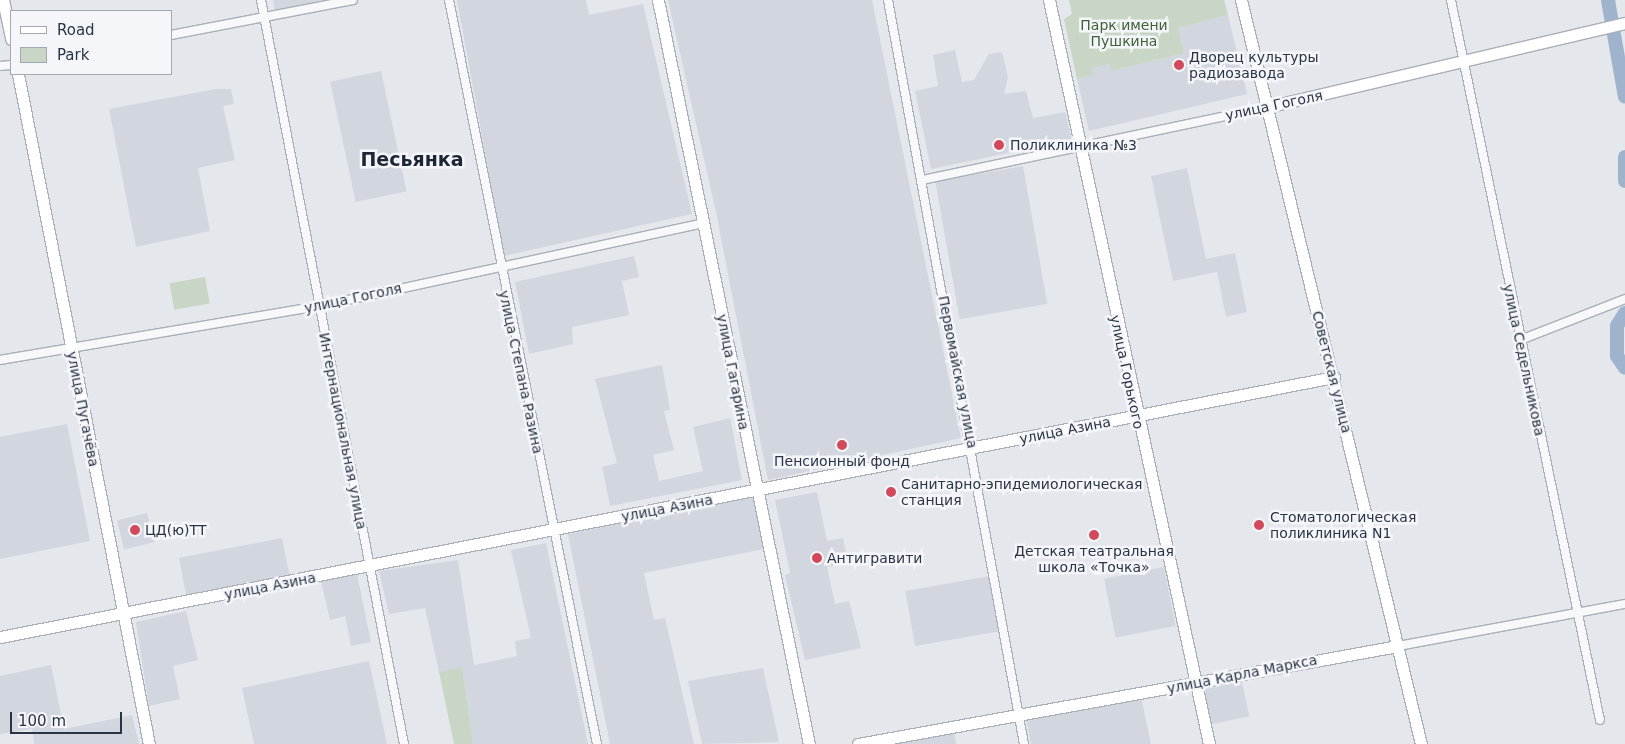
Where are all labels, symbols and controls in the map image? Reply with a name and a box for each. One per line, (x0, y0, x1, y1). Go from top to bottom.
legend (10, 10, 172, 75)
park label: Парк имени Пушкина (1080, 17, 1168, 49)
text: Road (57, 21, 95, 39)
text: Park (57, 46, 89, 64)
place label: Дворец культуры радиозавода (1189, 49, 1319, 82)
marker: Дворец культуры радиозавода (1173, 59, 1185, 71)
street label: улица Гоголя (1224, 86, 1324, 124)
place label: Поликлиника №3 (1010, 137, 1137, 153)
marker: Поликлиника №3 (992, 138, 1006, 152)
district label: Песьянка (360, 149, 464, 171)
street label: улица Гоголя (303, 279, 403, 317)
street label: улица Седельникова (1500, 283, 1548, 437)
street label: улица Степана Разина (495, 289, 547, 455)
street label: Первомайская улица (935, 294, 981, 450)
street label: Советская улица (1309, 309, 1355, 435)
street label: улица Гагарина (714, 313, 752, 431)
street label: улица Горького (1107, 313, 1147, 431)
street label: Интернациональная улица (316, 331, 370, 531)
street label: улица Пугачёва (64, 350, 102, 468)
street label: улица Азина (1018, 413, 1112, 447)
marker: Пенсионный фонд (836, 439, 848, 451)
place label: Пенсионный фонд (774, 453, 910, 469)
place label: Санитарно-эпидемиологическая станция (901, 476, 1142, 508)
marker: Санитарно-эпидемиологическая станция (885, 486, 897, 498)
street label: улица Азина (620, 491, 714, 525)
place label: Стоматологическая поликлиника N1 (1270, 509, 1416, 542)
marker: Стоматологическая поликлиника N1 (1252, 518, 1266, 532)
place label: ЦД(ю)ТТ (145, 522, 207, 538)
marker: ЦД(ю)ТТ (129, 524, 141, 536)
marker: Детская театральная школа «Точка» (1088, 529, 1100, 541)
place label: Детская театральная школа «Точка» (1014, 543, 1174, 576)
place label: Антигравити (827, 550, 922, 566)
marker: Антигравити (811, 552, 823, 564)
street label: улица Азина (223, 569, 317, 603)
street label: улица Карла Маркса (1166, 651, 1318, 697)
scale bar (12, 702, 125, 734)
text: 100 m (18, 712, 66, 730)

